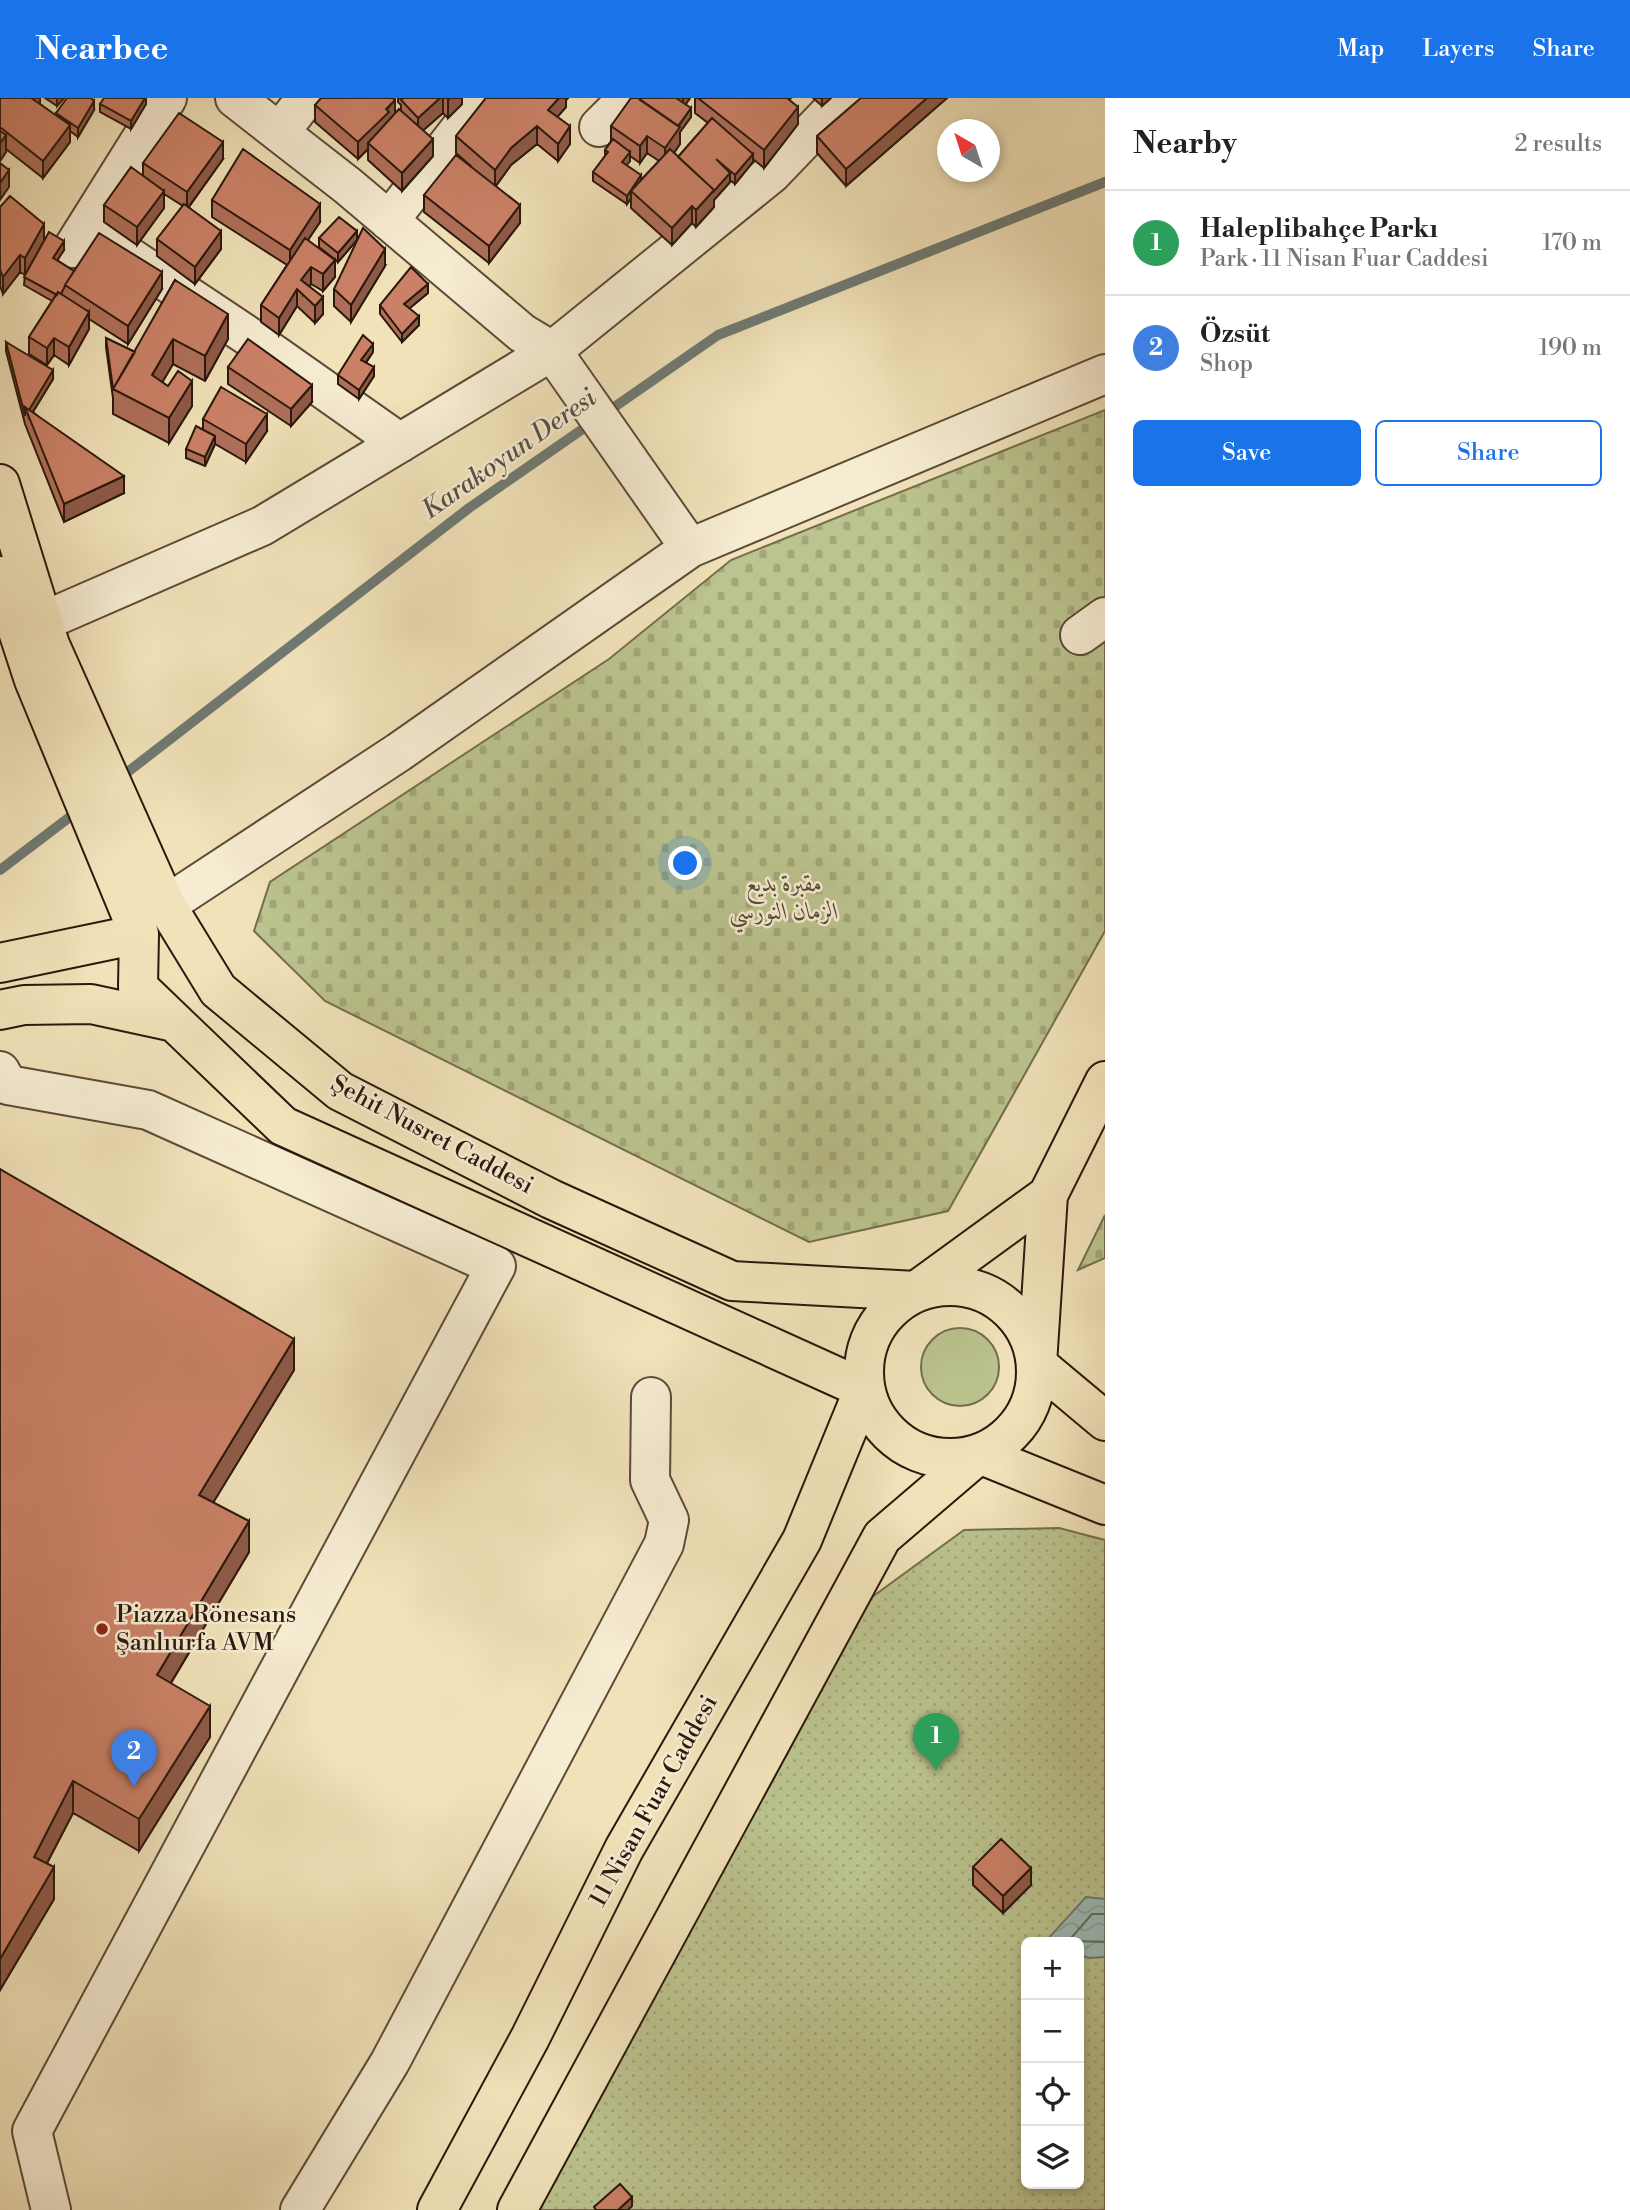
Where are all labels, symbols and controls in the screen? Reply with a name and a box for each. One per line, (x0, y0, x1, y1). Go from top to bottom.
text: Nearbee (35, 29, 168, 70)
text: Map (1337, 34, 1384, 64)
text: Layers (1422, 34, 1494, 64)
text: Share (1532, 34, 1595, 64)
north arrow (937, 119, 1000, 182)
text: Nearby (1133, 125, 1237, 163)
text: 2 results (1515, 130, 1602, 158)
text: Haleplibahçe Parkı (1200, 213, 1438, 245)
text: 1 (1150, 229, 1162, 257)
text: 170 m (1542, 229, 1602, 257)
text: Park · 11 Nisan Fuar Caddesi (1200, 245, 1489, 273)
text: Özsüt (1200, 318, 1270, 350)
text: 2 (1149, 334, 1163, 362)
text: 190 m (1539, 334, 1602, 362)
text: Shop (1200, 350, 1253, 378)
water label: Karakoyun Deresi (415, 381, 603, 526)
button: Save (1133, 420, 1361, 486)
button: Share (1375, 420, 1602, 486)
your location (668, 846, 702, 880)
park label: مقبرة بديع الزمان النورسي (729, 869, 839, 933)
street label: Şehit Nusret Caddesi (326, 1069, 539, 1201)
place label: Piazza Rönesans Şanlıurfa AVM (116, 1600, 296, 1658)
marker: Piazza Rönesans Şanlıurfa AVM (94, 1621, 110, 1637)
street label: 11 Nisan Fuar Caddesi (583, 1690, 725, 1912)
pin: 1 (913, 1713, 959, 1771)
pin: 2 (111, 1729, 157, 1787)
map controls (1021, 1937, 1084, 2189)
button: + (1021, 1937, 1084, 2000)
button: − (1021, 2000, 1084, 2063)
button: locate (1021, 2063, 1084, 2126)
button: layers (1021, 2126, 1084, 2189)

